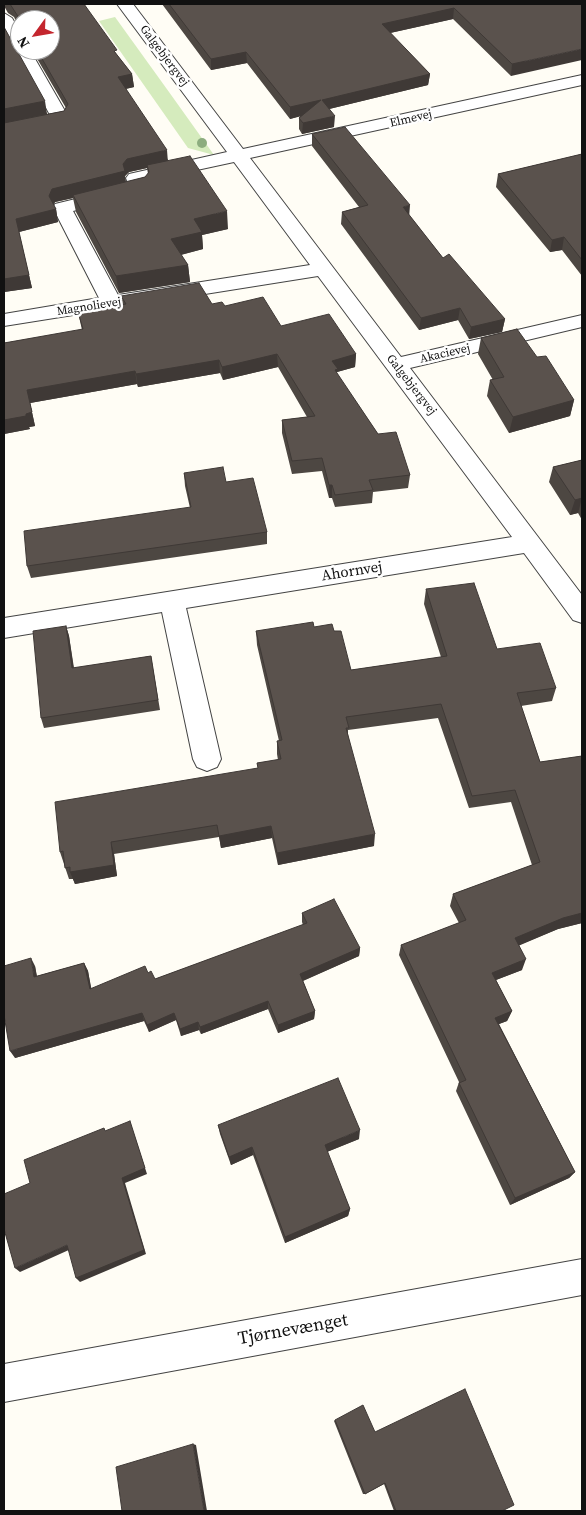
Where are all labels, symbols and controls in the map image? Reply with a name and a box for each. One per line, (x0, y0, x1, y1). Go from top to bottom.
north arrow (10, 10, 60, 60)
street label: Galgebjergvej (136, 23, 192, 89)
text: N (12, 33, 34, 52)
street label: Elmevej (388, 107, 434, 131)
street label: Magnolievej (56, 295, 122, 319)
street label: Akacievej (418, 341, 472, 367)
street label: Galgebjergvej (383, 352, 439, 418)
street label: Ahornvej (320, 558, 384, 586)
street label: Tjørnevænget (236, 1310, 350, 1350)

